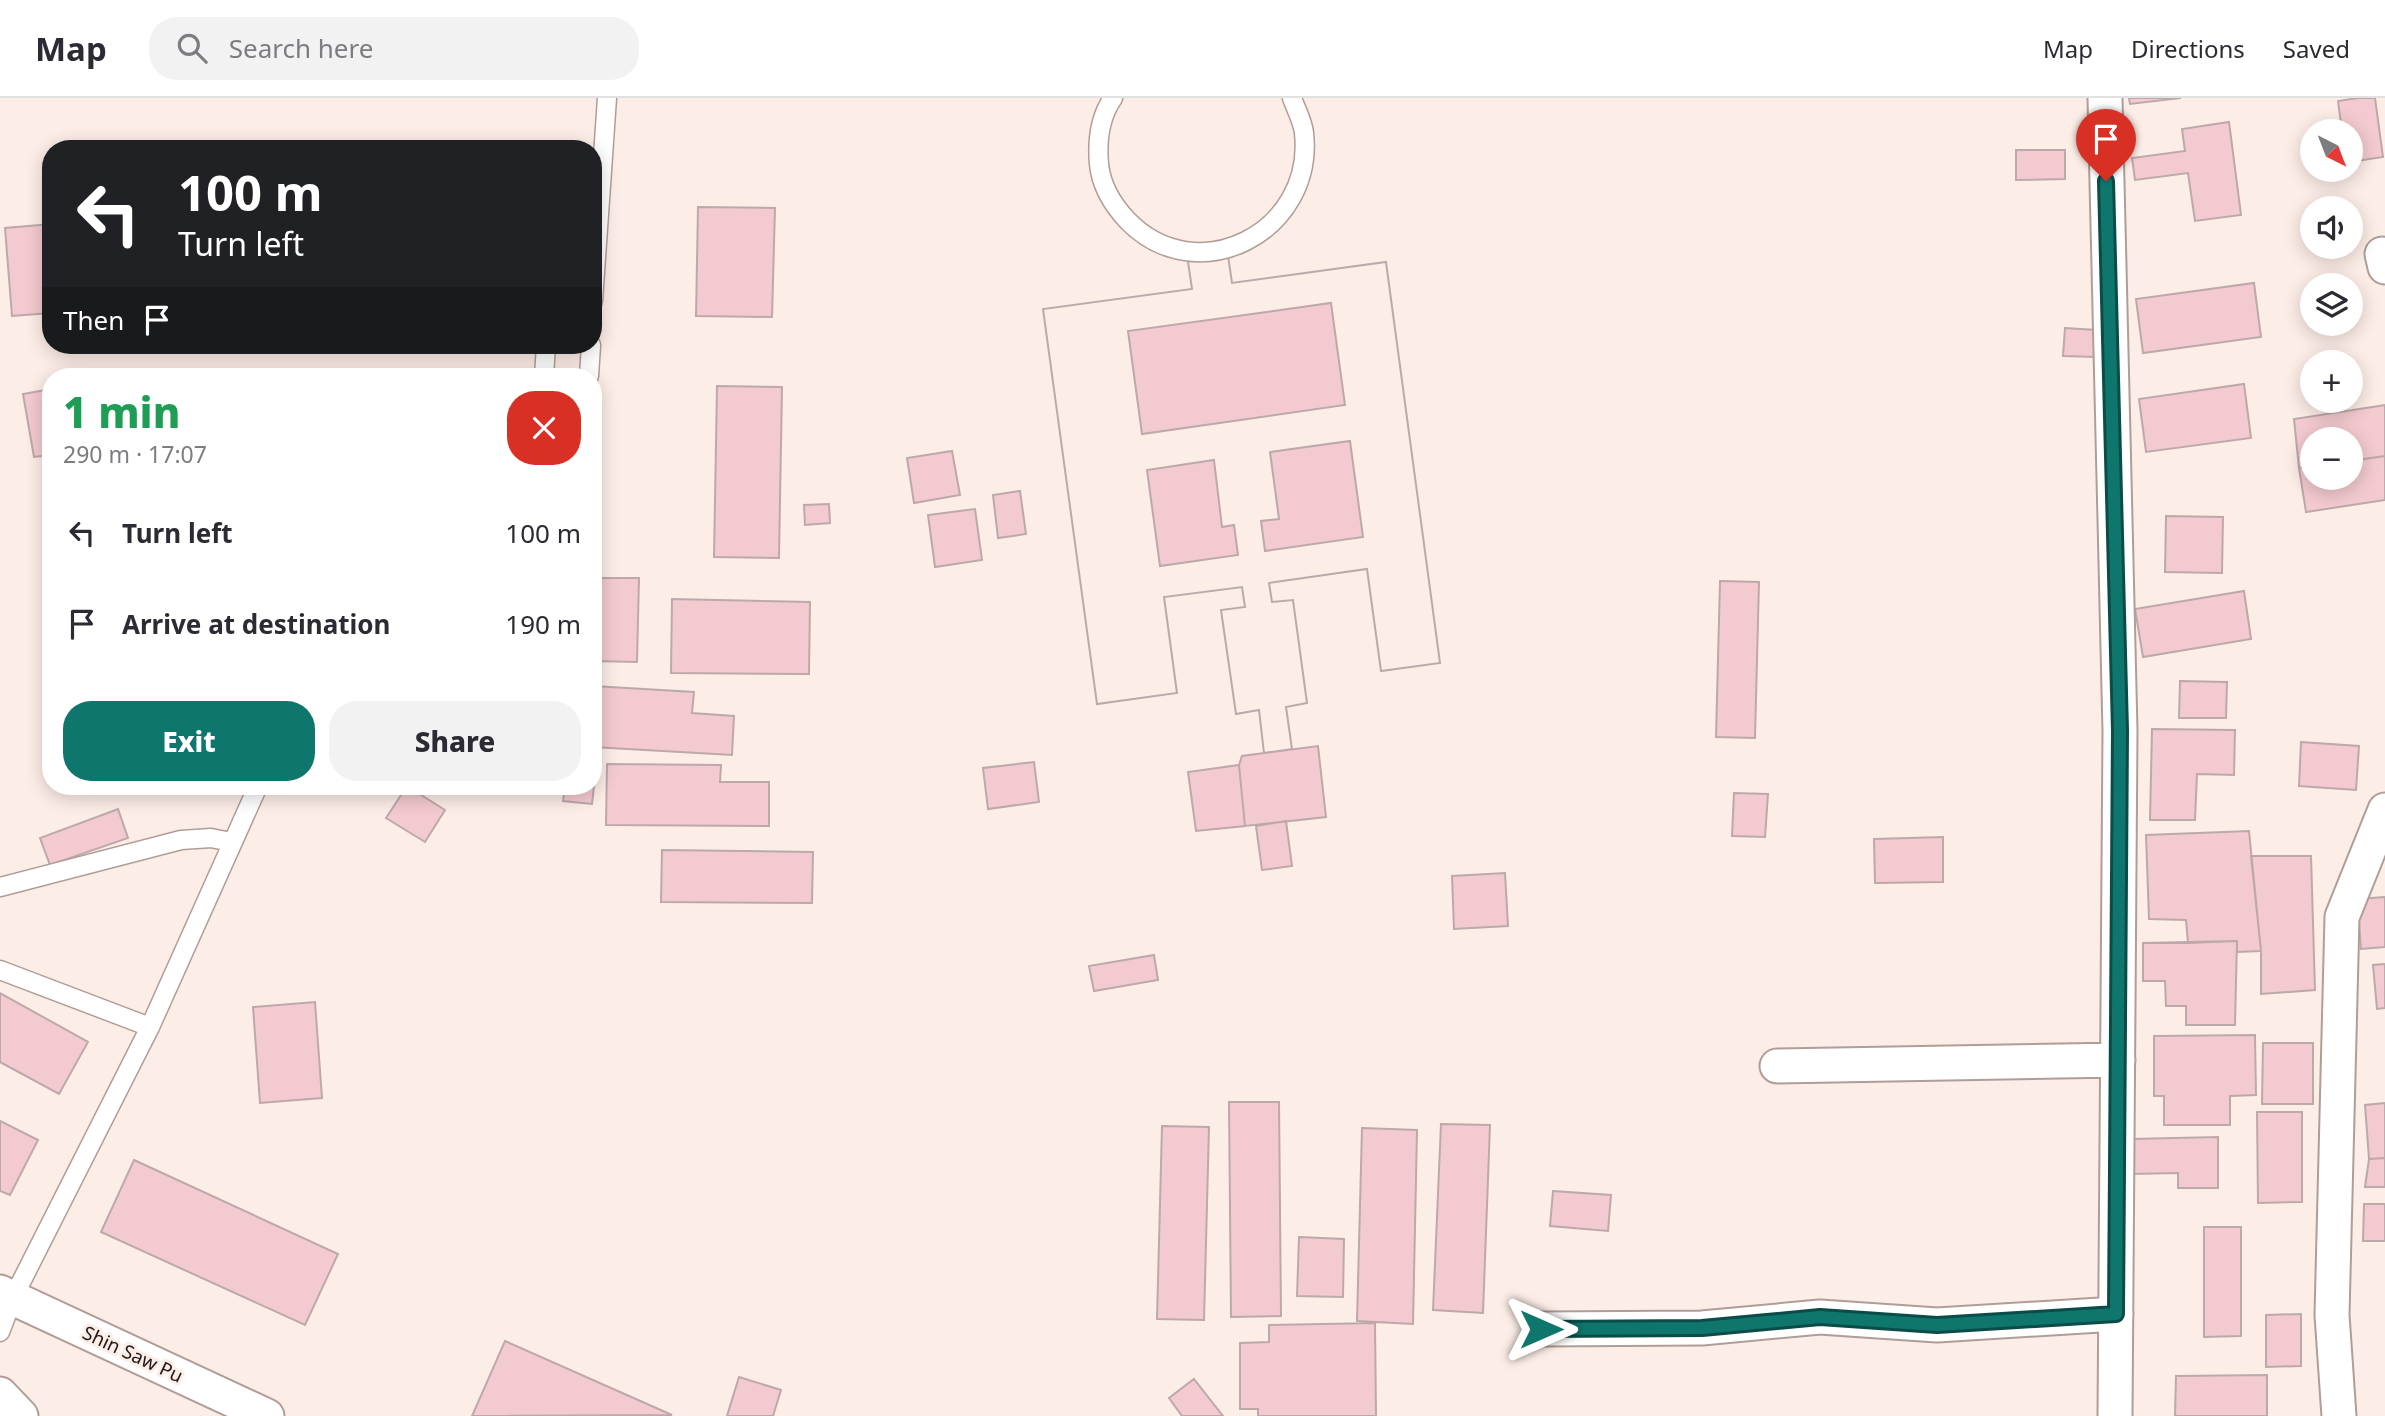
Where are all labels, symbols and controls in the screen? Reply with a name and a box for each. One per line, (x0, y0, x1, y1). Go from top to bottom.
search box (149, 17, 639, 80)
text: Map (35, 26, 107, 71)
icon: search (173, 29, 211, 67)
text: Search here (229, 30, 373, 66)
text: Map (2043, 32, 2093, 65)
text: Directions (2131, 32, 2245, 65)
text: Saved (2283, 32, 2350, 65)
pin (2076, 109, 2136, 181)
north arrow (2300, 119, 2362, 182)
map controls (2300, 119, 2363, 490)
icon: arrive (2087, 120, 2125, 158)
text: 100 m (178, 159, 323, 225)
icon: left (63, 168, 154, 259)
button: sound (2300, 196, 2363, 259)
text: Turn left (178, 222, 304, 265)
button: layers (2300, 273, 2363, 336)
icon: arrive (138, 301, 176, 339)
text: Then (63, 302, 124, 338)
button: + (2300, 350, 2363, 413)
text: 1 min (63, 383, 180, 440)
button: close (507, 391, 581, 465)
button: − (2300, 427, 2363, 490)
text: 290 m · 17:07 (63, 438, 207, 470)
icon: left (63, 514, 101, 552)
text: Turn left (122, 515, 233, 551)
text: 100 m (505, 515, 581, 551)
icon: arrive (63, 605, 101, 643)
text: Arrive at destination (122, 606, 391, 642)
text: 190 m (505, 606, 581, 642)
button: Exit (63, 701, 315, 781)
button: Share (329, 701, 581, 781)
position arrow (1504, 1292, 1578, 1366)
street label: Shin Saw Pu (79, 1319, 187, 1389)

